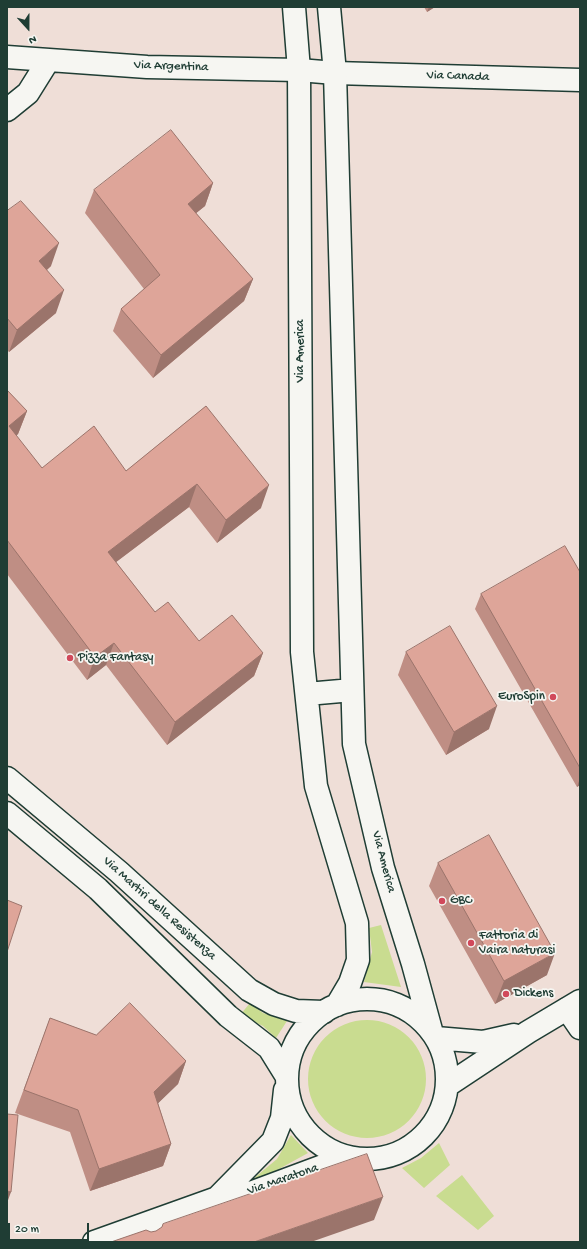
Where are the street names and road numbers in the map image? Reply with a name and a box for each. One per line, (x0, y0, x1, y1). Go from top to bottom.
street label: Via Argentina (134, 58, 208, 76)
street label: Via Canada (426, 68, 490, 86)
street label: Via America (293, 319, 309, 383)
street label: Via America (367, 830, 399, 894)
street label: Via Martiri della Resistenza (99, 854, 219, 964)
street label: Via Maratona (246, 1161, 320, 1199)

